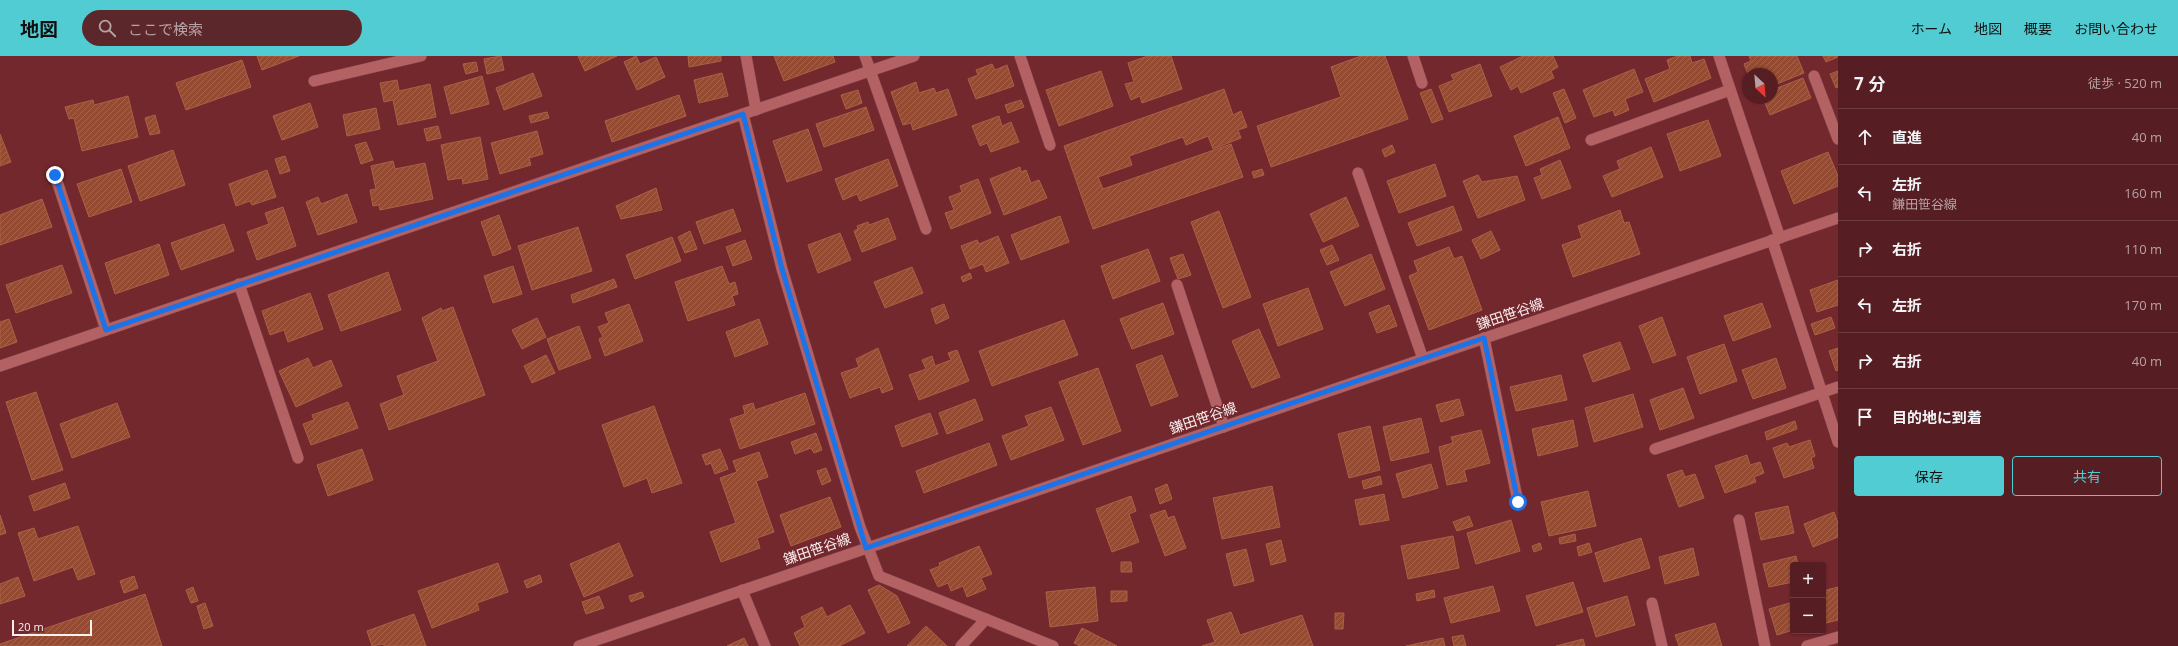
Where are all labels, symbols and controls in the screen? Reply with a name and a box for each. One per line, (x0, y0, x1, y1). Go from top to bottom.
search box (82, 10, 362, 46)
text: 地図 (20, 16, 58, 42)
icon: search (96, 17, 118, 39)
text: ここで検索 (128, 19, 203, 39)
text: ホーム (1910, 19, 1952, 38)
text: 地図 (1974, 19, 2002, 38)
text: 概要 (2024, 19, 2052, 38)
text: お問い合わせ (2074, 19, 2158, 38)
north arrow (1742, 68, 1778, 104)
text: 7 分 (1854, 72, 1885, 95)
text: 徒歩 · 520 m (2088, 74, 2162, 92)
icon: ahead (1854, 126, 1876, 148)
text: 直進 (1892, 127, 1922, 147)
text: 40 m (2132, 128, 2162, 146)
route end (46, 166, 64, 184)
text: 左折 (1892, 174, 1922, 194)
icon: left (1854, 182, 1876, 204)
text: 160 m (2124, 184, 2162, 202)
text: 鎌田笹谷線 (1892, 195, 1957, 213)
icon: right (1854, 238, 1876, 260)
text: 右折 (1892, 239, 1922, 259)
text: 110 m (2124, 240, 2162, 258)
street label: 鎌田笹谷線 (1474, 293, 1546, 334)
icon: left (1854, 294, 1876, 316)
text: 左折 (1892, 295, 1922, 315)
text: 170 m (2124, 296, 2162, 314)
icon: right (1854, 350, 1876, 372)
text: 右折 (1892, 351, 1922, 371)
text: 40 m (2132, 352, 2162, 370)
street label: 鎌田笹谷線 (1167, 397, 1239, 438)
icon: arrive (1854, 406, 1876, 428)
text: 目的地に到着 (1892, 407, 1982, 427)
button: 保存 (1854, 456, 2004, 496)
button: 共有 (2012, 456, 2162, 496)
route start (1509, 493, 1527, 511)
street label: 鎌田笹谷線 (781, 528, 853, 569)
map controls (1790, 562, 1826, 634)
button: + (1790, 562, 1826, 598)
button: − (1790, 598, 1826, 634)
scale bar (12, 618, 92, 637)
text: 20 m (18, 619, 44, 634)

